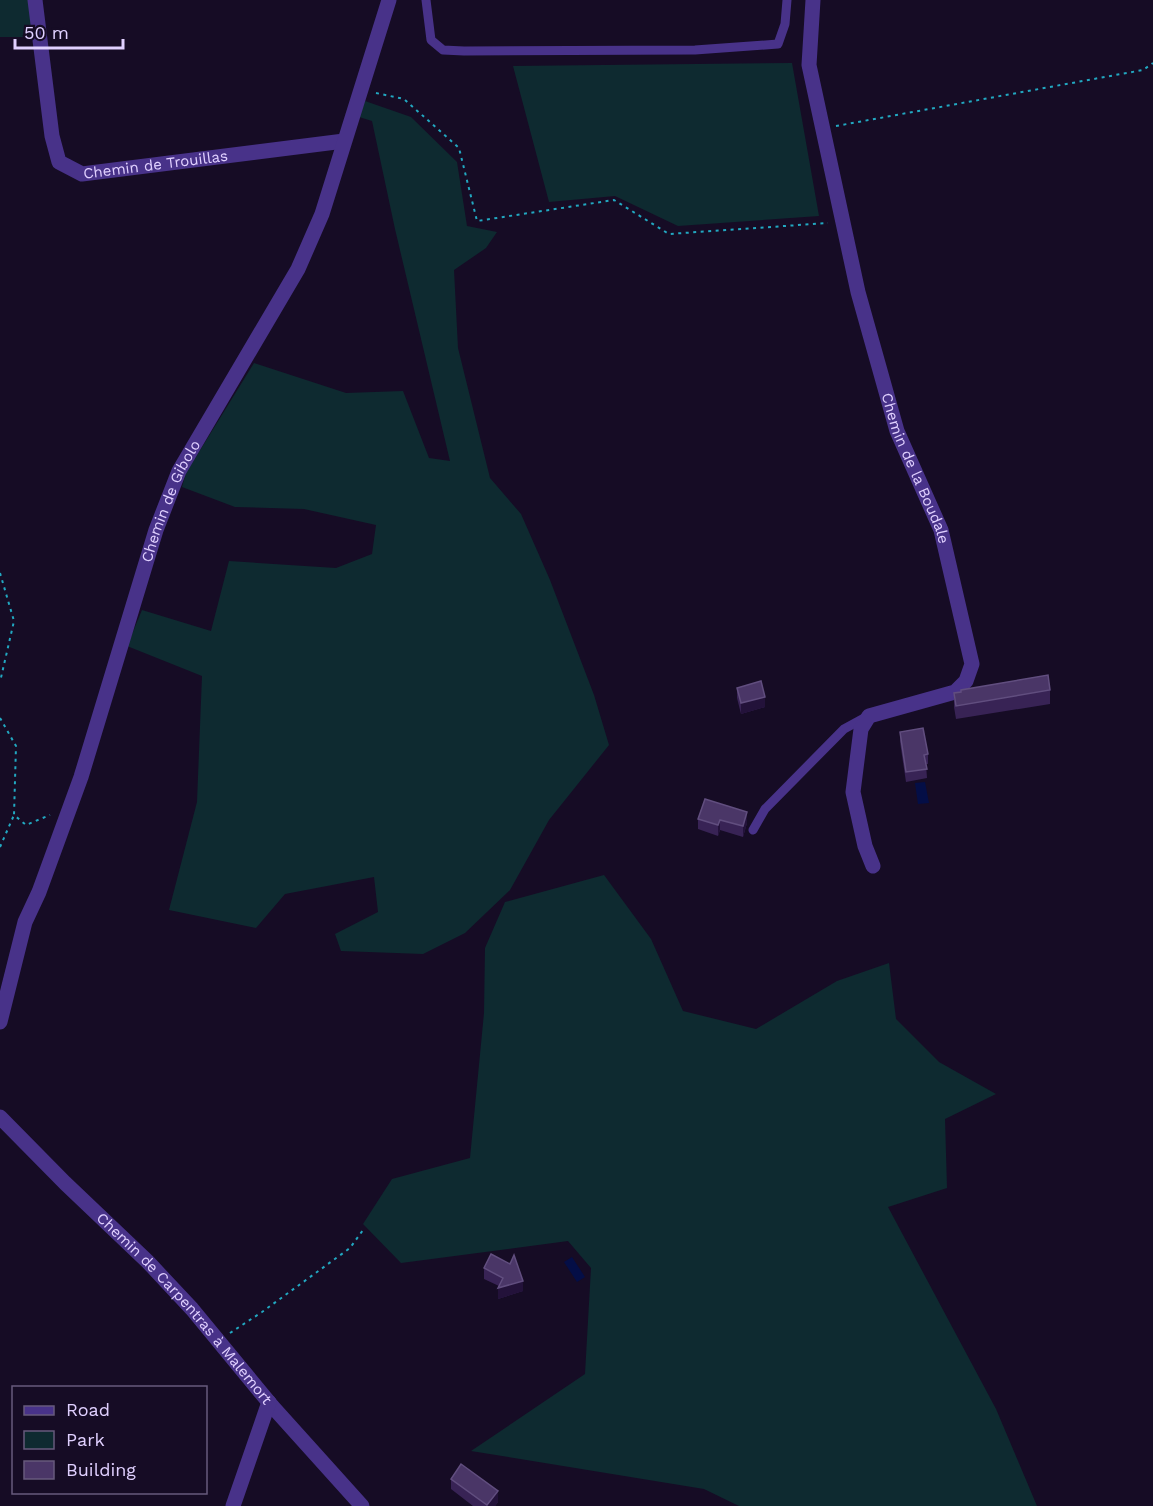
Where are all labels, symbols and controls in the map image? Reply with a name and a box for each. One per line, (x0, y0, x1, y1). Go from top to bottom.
scale bar (15, 12, 123, 50)
text: 50 m (24, 22, 69, 43)
street label: Chemin de Trouillas (82, 147, 229, 183)
street label: Chemin de la Boudale (878, 391, 953, 545)
street label: Chemin de Gibolo (138, 437, 204, 564)
street label: Chemin de Carpentras à Malemort (93, 1209, 276, 1409)
legend (12, 1386, 207, 1494)
text: Road (66, 1399, 110, 1420)
text: Park (66, 1429, 105, 1450)
text: Building (66, 1459, 136, 1480)

